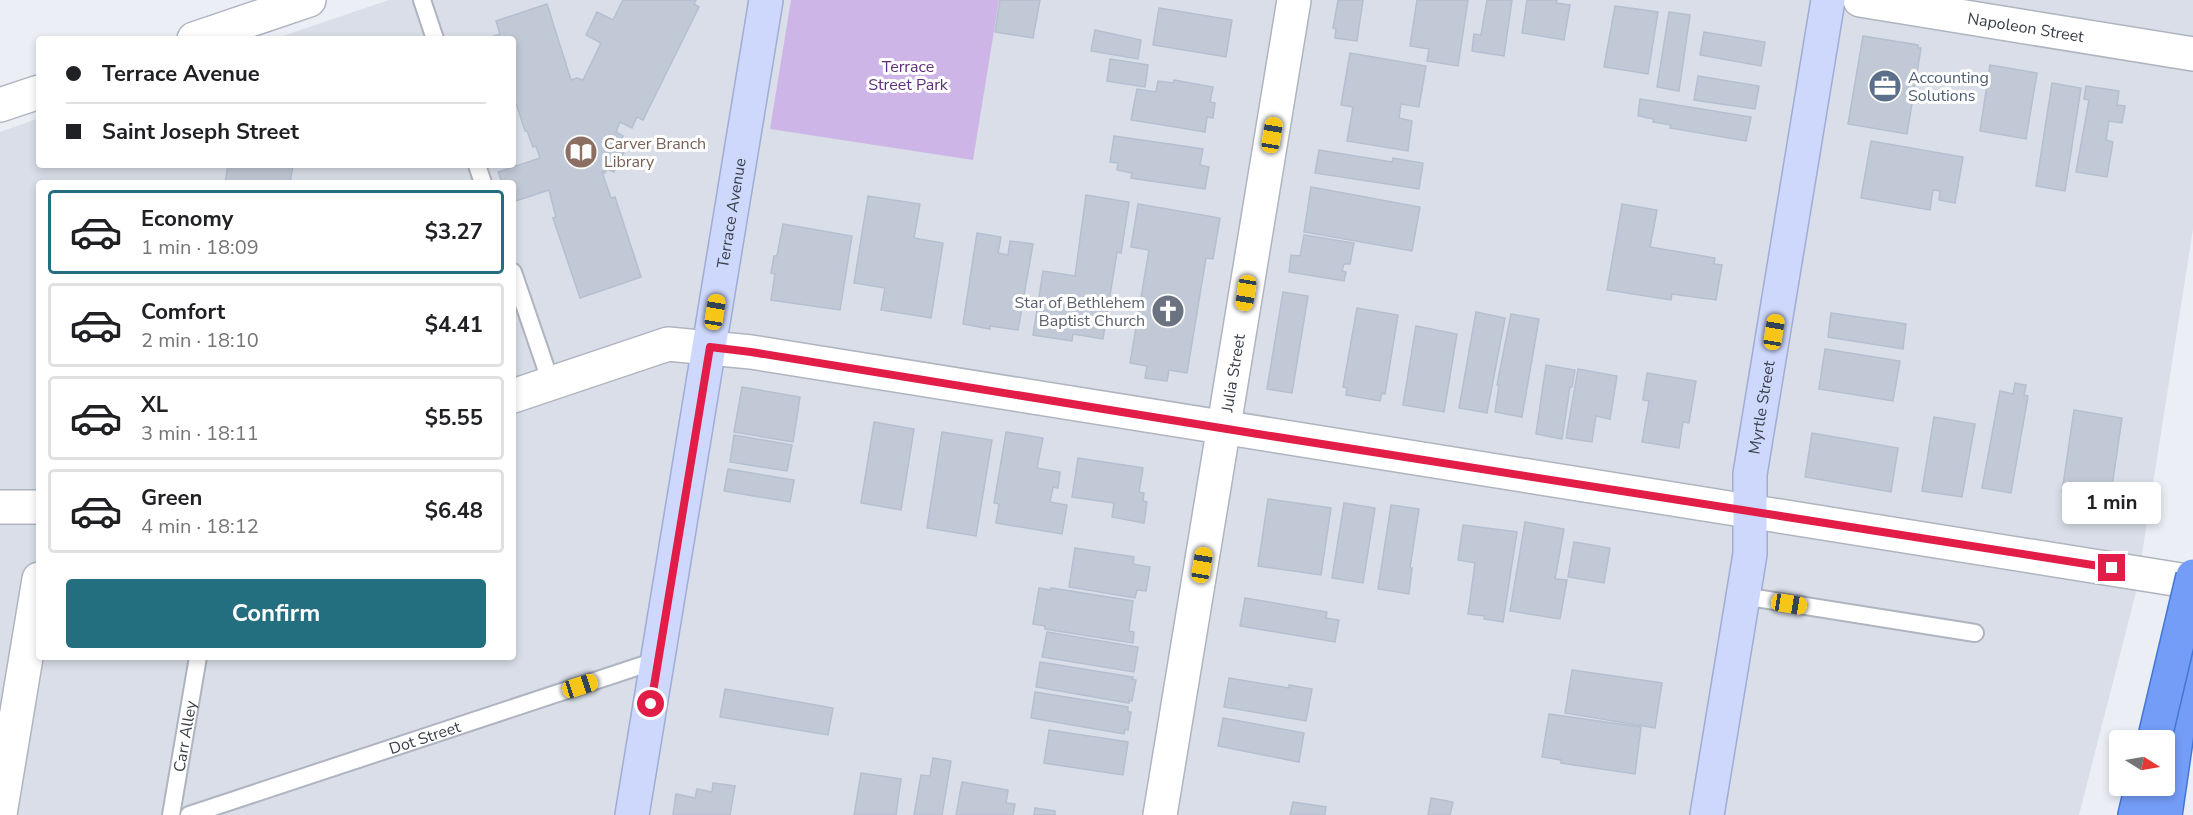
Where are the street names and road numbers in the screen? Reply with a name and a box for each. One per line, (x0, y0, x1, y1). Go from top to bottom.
street label: Napoleon Street (1966, 8, 2086, 48)
street label: Terrace Avenue (712, 157, 752, 270)
street label: Julia Street (1216, 332, 1251, 415)
street label: Myrtle Street (1743, 359, 1781, 456)
street label: Carr Alley (169, 698, 203, 774)
street label: Dot Street (386, 716, 464, 760)

